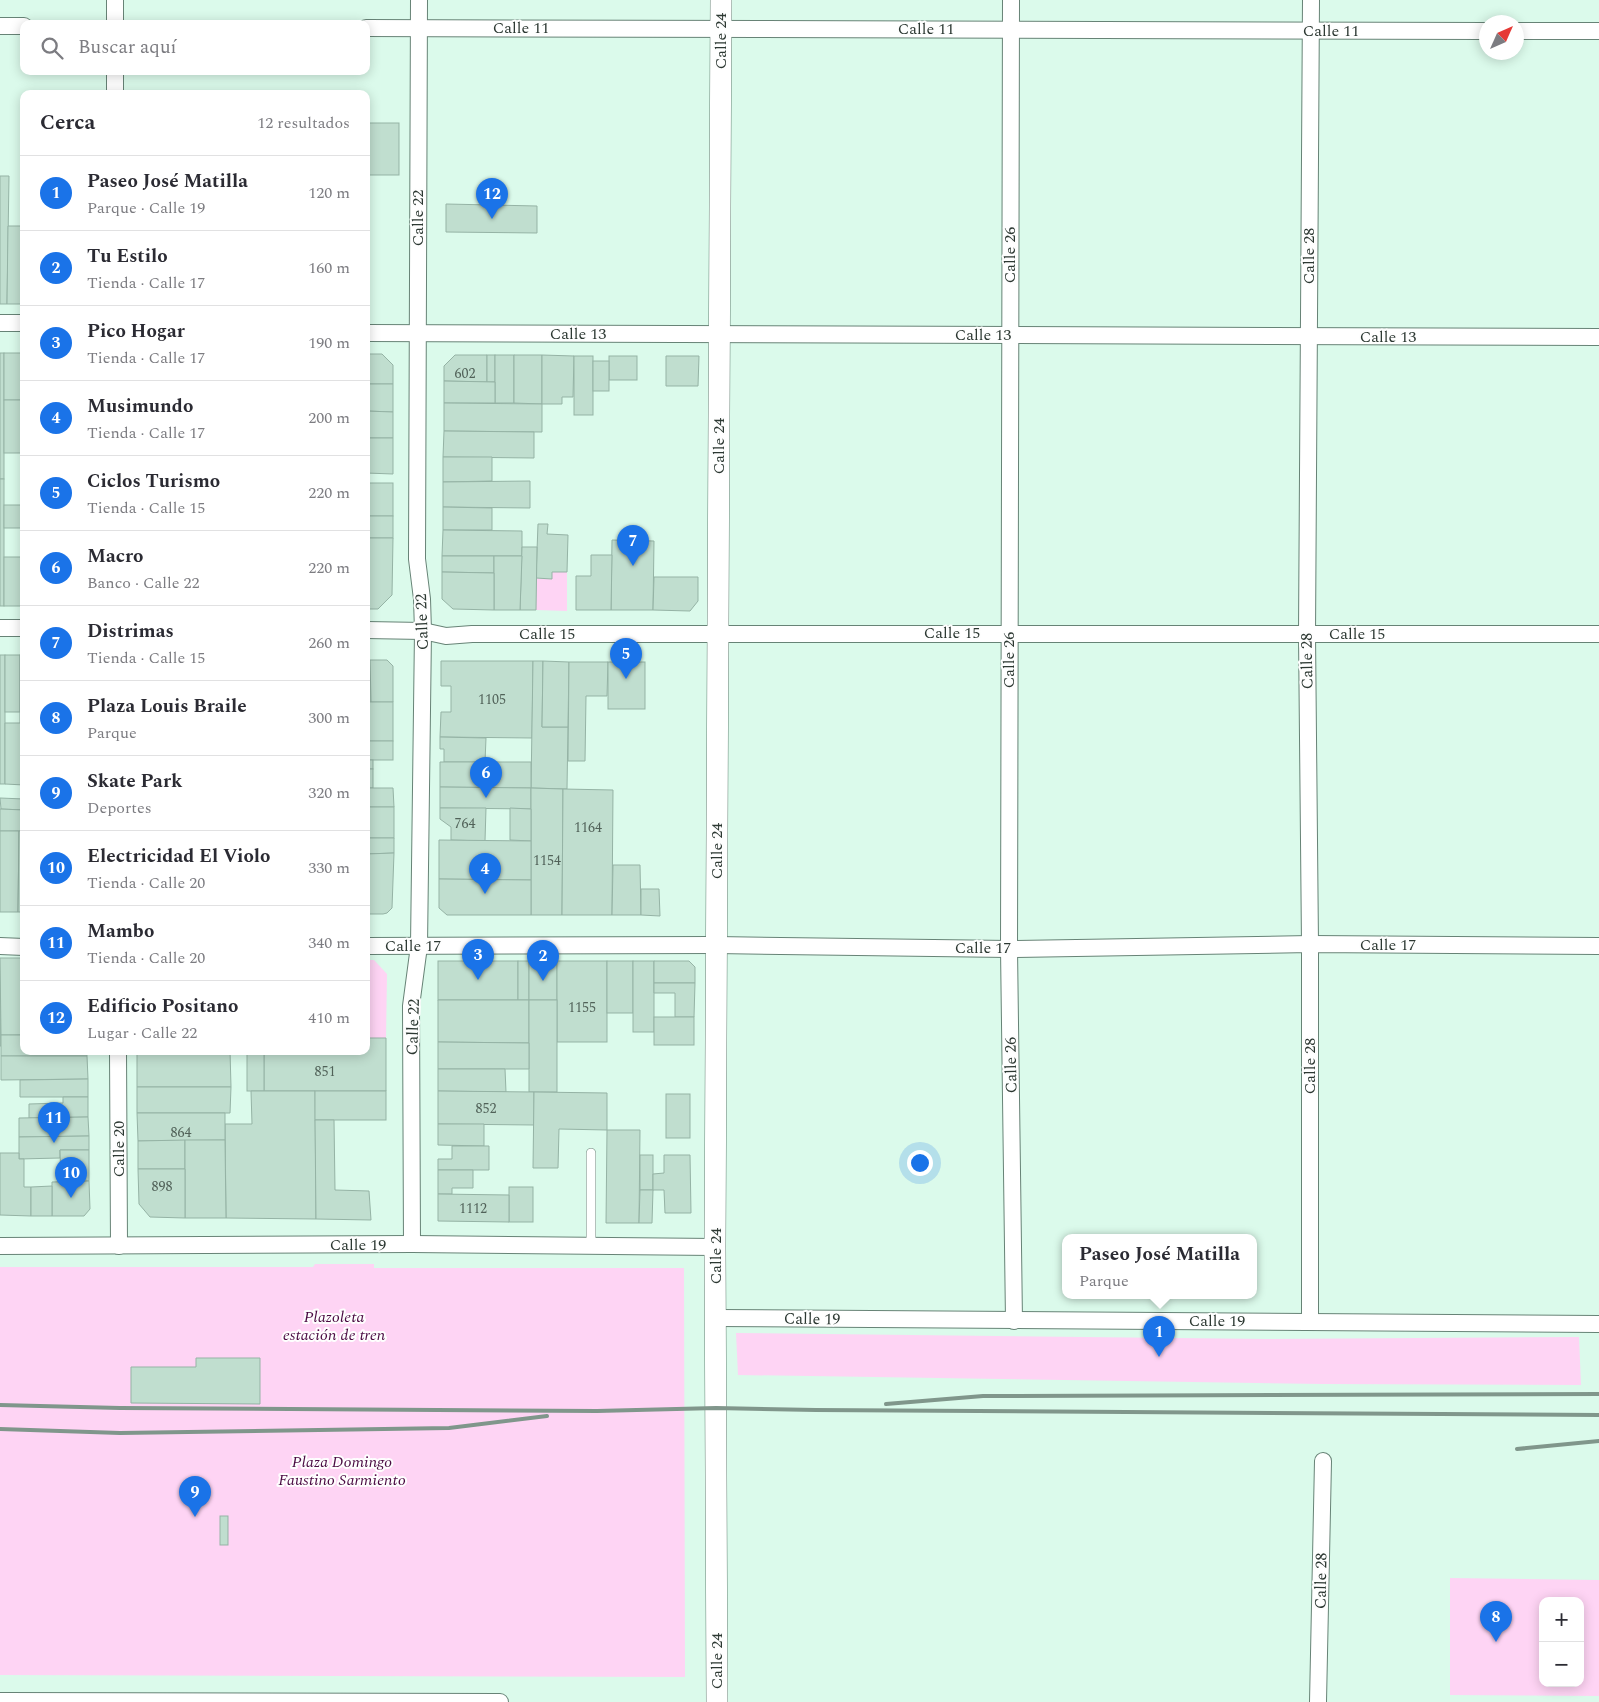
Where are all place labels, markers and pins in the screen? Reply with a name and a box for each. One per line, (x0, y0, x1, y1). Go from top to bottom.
pin: 12 (476, 178, 508, 219)
pin: 7 (617, 525, 649, 566)
pin: 5 (610, 638, 642, 679)
pin: 6 (470, 757, 502, 798)
pin: 4 (469, 853, 501, 894)
pin: 3 (462, 939, 494, 980)
pin: 2 (527, 940, 559, 981)
pin: 11 (38, 1102, 70, 1143)
pin: 10 (55, 1157, 87, 1198)
pin: 1 (1143, 1316, 1175, 1357)
pin: 9 (179, 1476, 211, 1517)
pin: 8 (1480, 1601, 1512, 1642)

